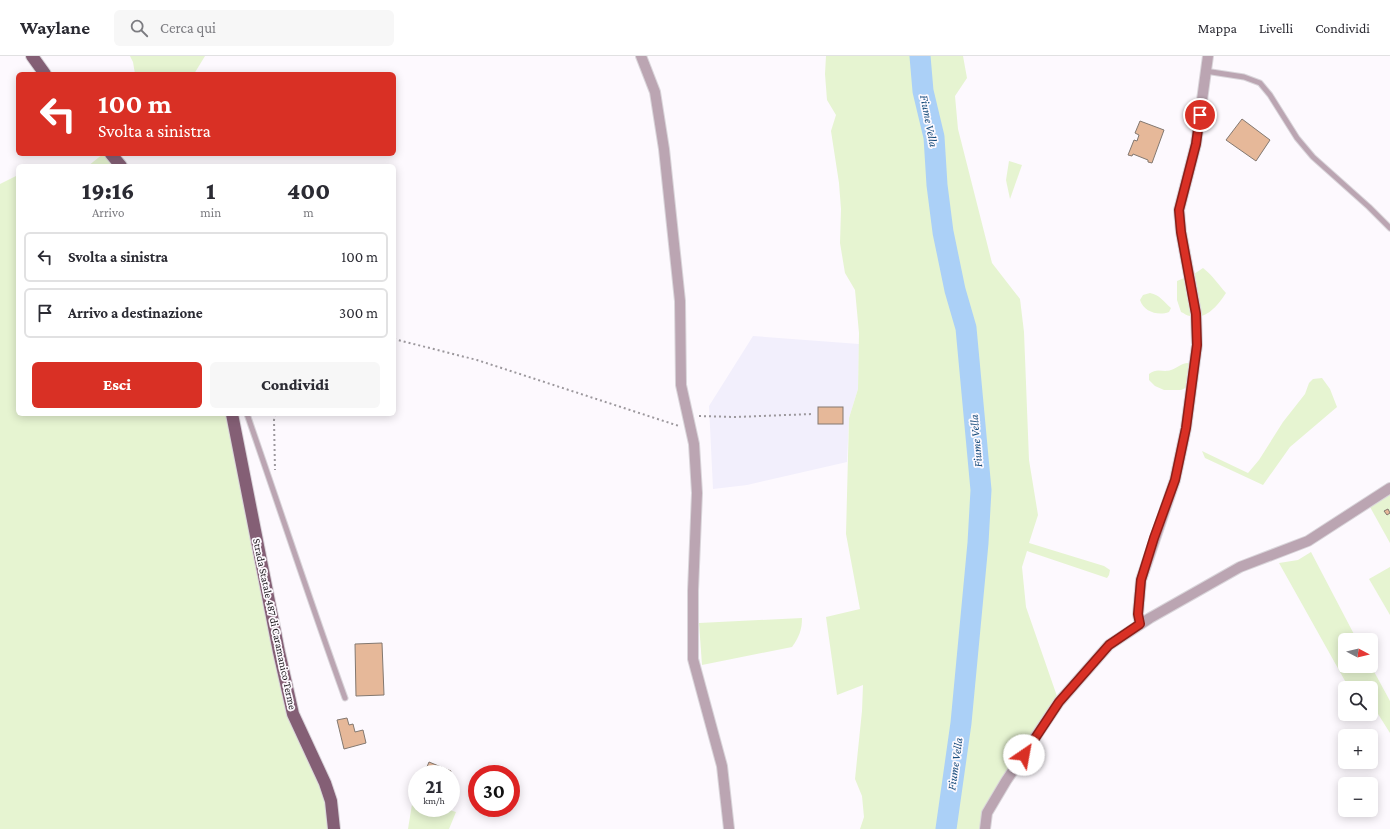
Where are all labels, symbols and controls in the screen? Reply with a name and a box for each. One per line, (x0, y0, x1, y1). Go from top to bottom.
search box (114, 10, 394, 46)
text: Waylane (20, 17, 90, 38)
icon: search (128, 17, 150, 39)
text: Cerca qui (160, 20, 216, 36)
text: Mappa (1198, 20, 1237, 36)
text: Livelli (1259, 20, 1293, 36)
text: Condividi (1315, 20, 1370, 36)
icon: left (32, 88, 84, 140)
text: 100 m (98, 88, 172, 119)
water label: Fiume Vella (917, 94, 941, 149)
pin (1183, 98, 1217, 132)
icon: arrive (1189, 104, 1211, 126)
text: Svolta a sinistra (98, 121, 211, 141)
text: 19:16 (82, 177, 135, 204)
text: 1 (206, 177, 215, 204)
text: 400 (287, 177, 330, 204)
text: Arrivo (92, 205, 124, 220)
text: min (200, 205, 221, 220)
text: m (303, 205, 314, 220)
icon: left (34, 246, 56, 268)
text: Svolta a sinistra (68, 249, 168, 265)
text: 100 m (341, 249, 378, 265)
icon: arrive (34, 302, 56, 324)
text: Arrivo a destinazione (68, 305, 203, 321)
text: 300 m (339, 305, 378, 321)
button: Esci (32, 362, 202, 408)
button: Condividi (210, 362, 380, 408)
water label: Fiume Vella (967, 414, 985, 468)
street label: Strada Statale 487 di Caramanico Terme (251, 537, 299, 711)
north arrow (1338, 633, 1378, 673)
map controls (1338, 633, 1378, 817)
button: search (1338, 681, 1378, 721)
button: + (1338, 729, 1378, 769)
position arrow (1003, 734, 1045, 776)
water label: Fiume Vella (944, 736, 966, 791)
speed limit sign: 30 (468, 765, 520, 817)
text: 21 (425, 775, 443, 797)
button: − (1338, 777, 1378, 817)
text: km/h (423, 795, 445, 806)

